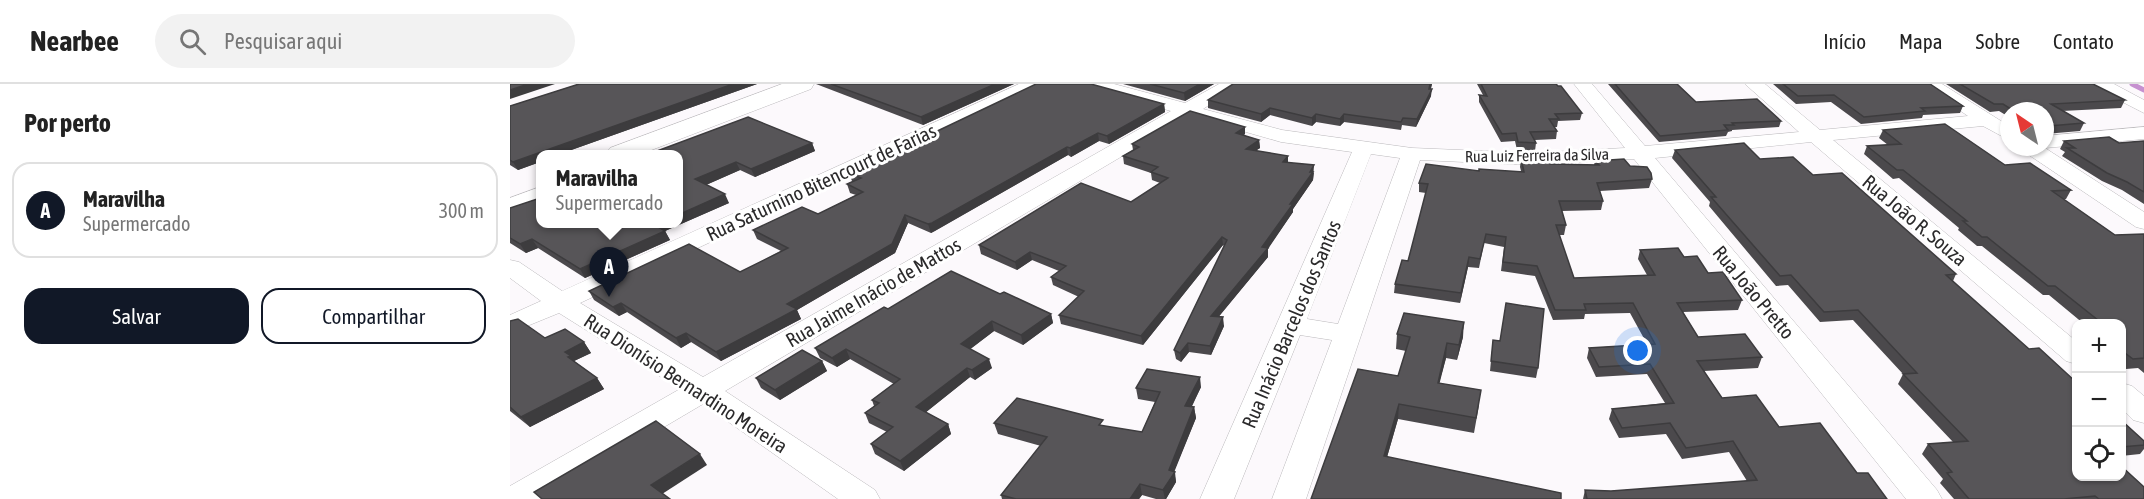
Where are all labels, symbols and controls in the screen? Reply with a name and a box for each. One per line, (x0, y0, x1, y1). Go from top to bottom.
search box (155, 14, 575, 68)
text: Nearbee (30, 25, 119, 57)
icon: search (176, 25, 209, 58)
text: Pesquisar aqui (224, 28, 342, 54)
text: Início (1823, 29, 1866, 53)
text: Mapa (1899, 29, 1943, 53)
text: Sobre (1976, 29, 2020, 53)
text: Contato (2053, 29, 2114, 53)
north arrow (2000, 102, 2054, 156)
text: Por perto (24, 108, 111, 138)
street label: Rua Saturnino Bitencourt de Farias (702, 119, 940, 245)
street label: Rua Luiz Ferreira da Silva (1465, 145, 1609, 165)
popup (536, 150, 683, 228)
text: Maravilha (556, 165, 638, 191)
street label: Rua João R. Souza (1858, 170, 1972, 270)
text: Maravilha (83, 186, 165, 212)
text: Supermercado (556, 191, 663, 214)
text: A (41, 199, 50, 222)
text: 300 m (439, 199, 484, 222)
text: Supermercado (83, 212, 190, 235)
street label: Rua Inácio Barcelos dos Santos (1237, 217, 1345, 431)
street label: Rua Jaime Inácio de Mattos (781, 232, 965, 352)
street label: Rua João Pretto (1708, 241, 1800, 343)
pin: A (590, 248, 628, 297)
button: Salvar (24, 288, 249, 344)
button: Compartilhar (261, 288, 486, 344)
street label: Rua Dionísio Bernardino Moreira (580, 309, 792, 457)
map controls (2072, 319, 2126, 481)
button: + (2072, 319, 2126, 373)
your location (1623, 336, 1652, 365)
button: − (2072, 373, 2126, 427)
button: locate (2072, 427, 2126, 481)

